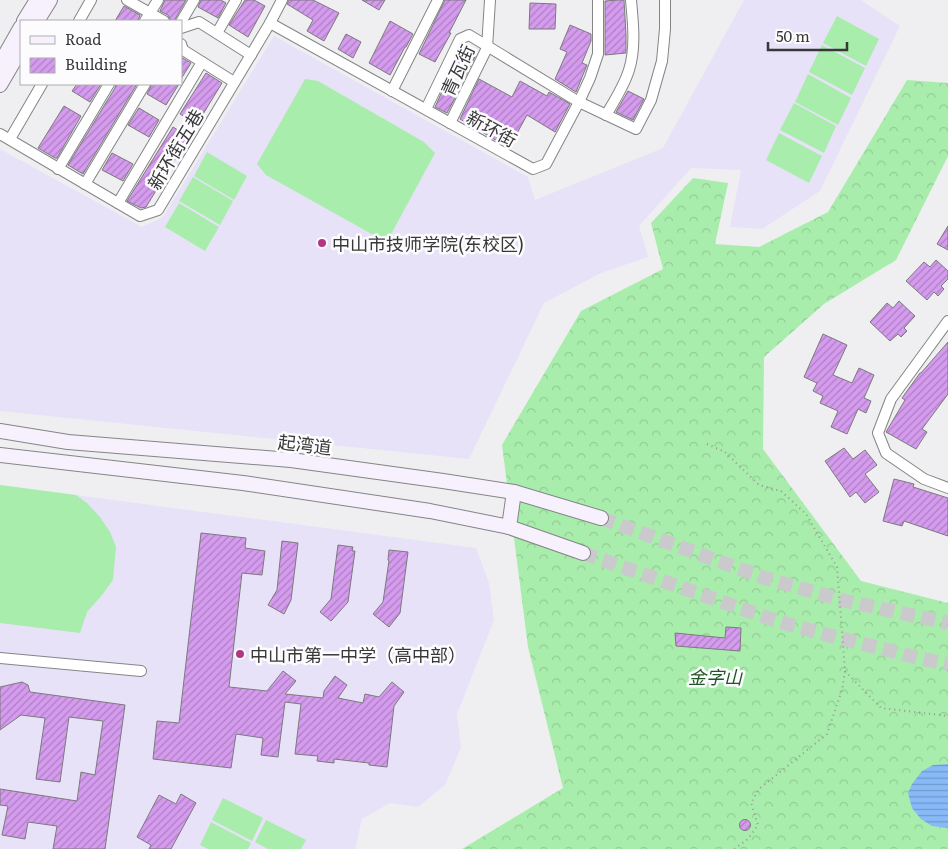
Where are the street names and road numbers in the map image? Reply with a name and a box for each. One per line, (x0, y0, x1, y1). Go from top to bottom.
street label: 青瓦街 (433, 40, 481, 100)
street label: 新环街五巷 (140, 103, 210, 195)
street label: 新环街 (462, 103, 522, 153)
street label: 起湾道 (277, 427, 333, 461)

